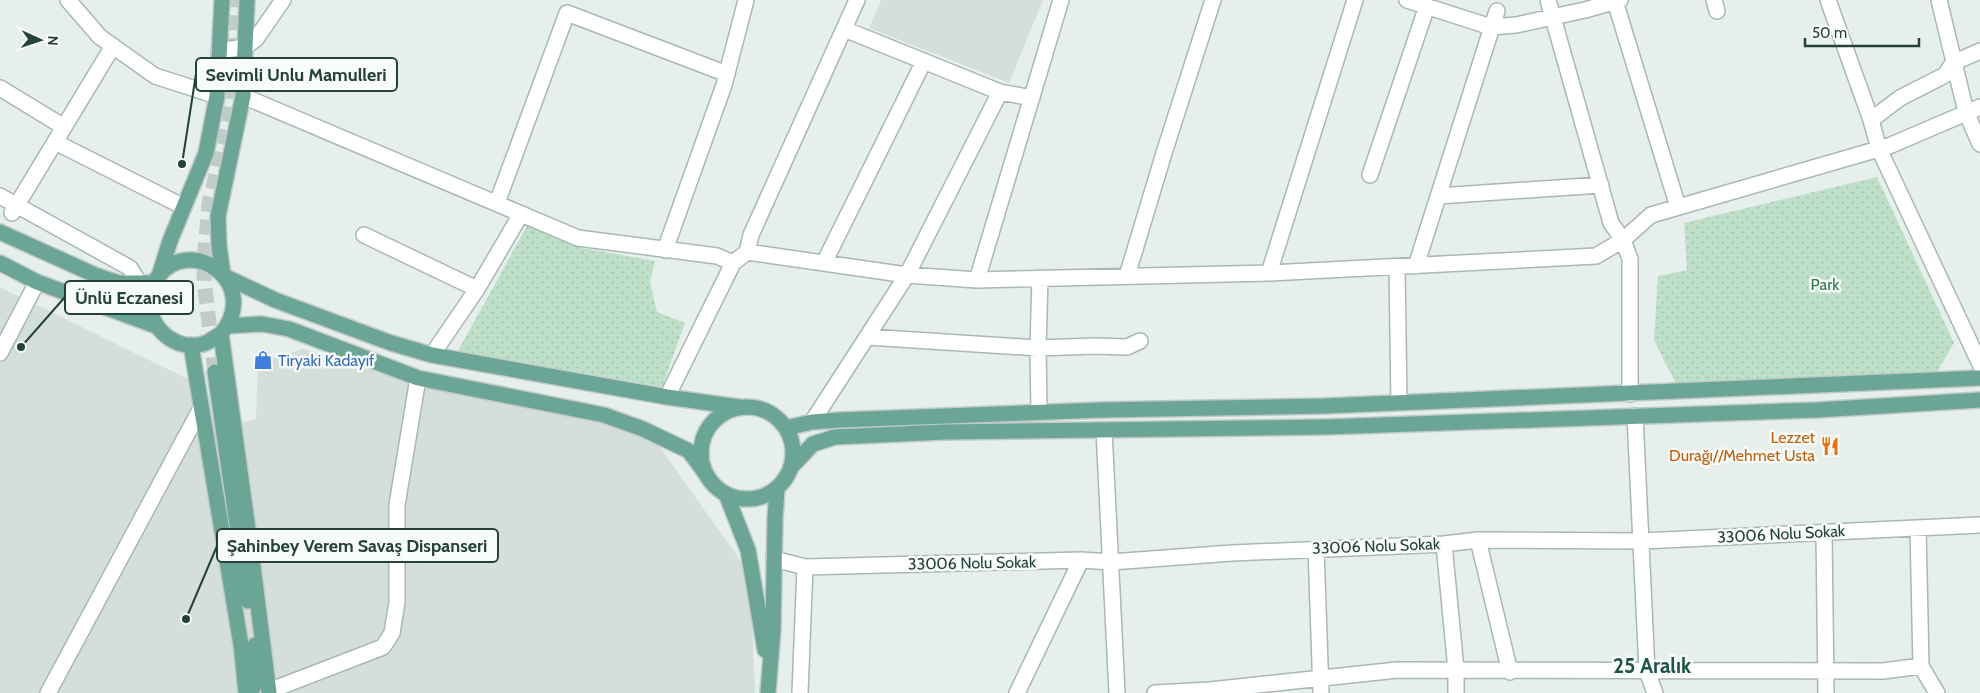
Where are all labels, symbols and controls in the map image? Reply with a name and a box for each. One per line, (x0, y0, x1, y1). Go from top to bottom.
north arrow (15, 15, 65, 65)
scale bar (1805, 15, 1919, 47)
text: 50 m (1812, 24, 1847, 42)
text: N (44, 35, 62, 46)
callout: Sevimli Unlu Mamulleri (196, 58, 397, 91)
text: Sevimli Unlu Mamulleri (205, 64, 387, 86)
park label: Park (1811, 275, 1840, 294)
callout: Ünlü Eczanesi (65, 281, 193, 314)
text: Ünlü Eczanesi (75, 287, 183, 309)
shop icon: Tiryaki Kadayıf (252, 349, 274, 371)
place label: Tiryaki Kadayıf (278, 351, 375, 370)
place label: Lezzet Durağı//Mehmet Usta (1669, 428, 1816, 465)
restaurant icon: Lezzet Durağı//Mehmet Usta (1819, 435, 1841, 457)
street label: 33006 Nolu Sokak (1717, 521, 1846, 547)
callout: Şahinbey Verem Savaş Dispanseri (217, 529, 498, 562)
street label: 33006 Nolu Sokak (1312, 534, 1441, 558)
text: Şahinbey Verem Savaş Dispanseri (227, 535, 487, 557)
street label: 33006 Nolu Sokak (908, 552, 1037, 574)
district label: 25 Aralık (1613, 653, 1692, 678)

